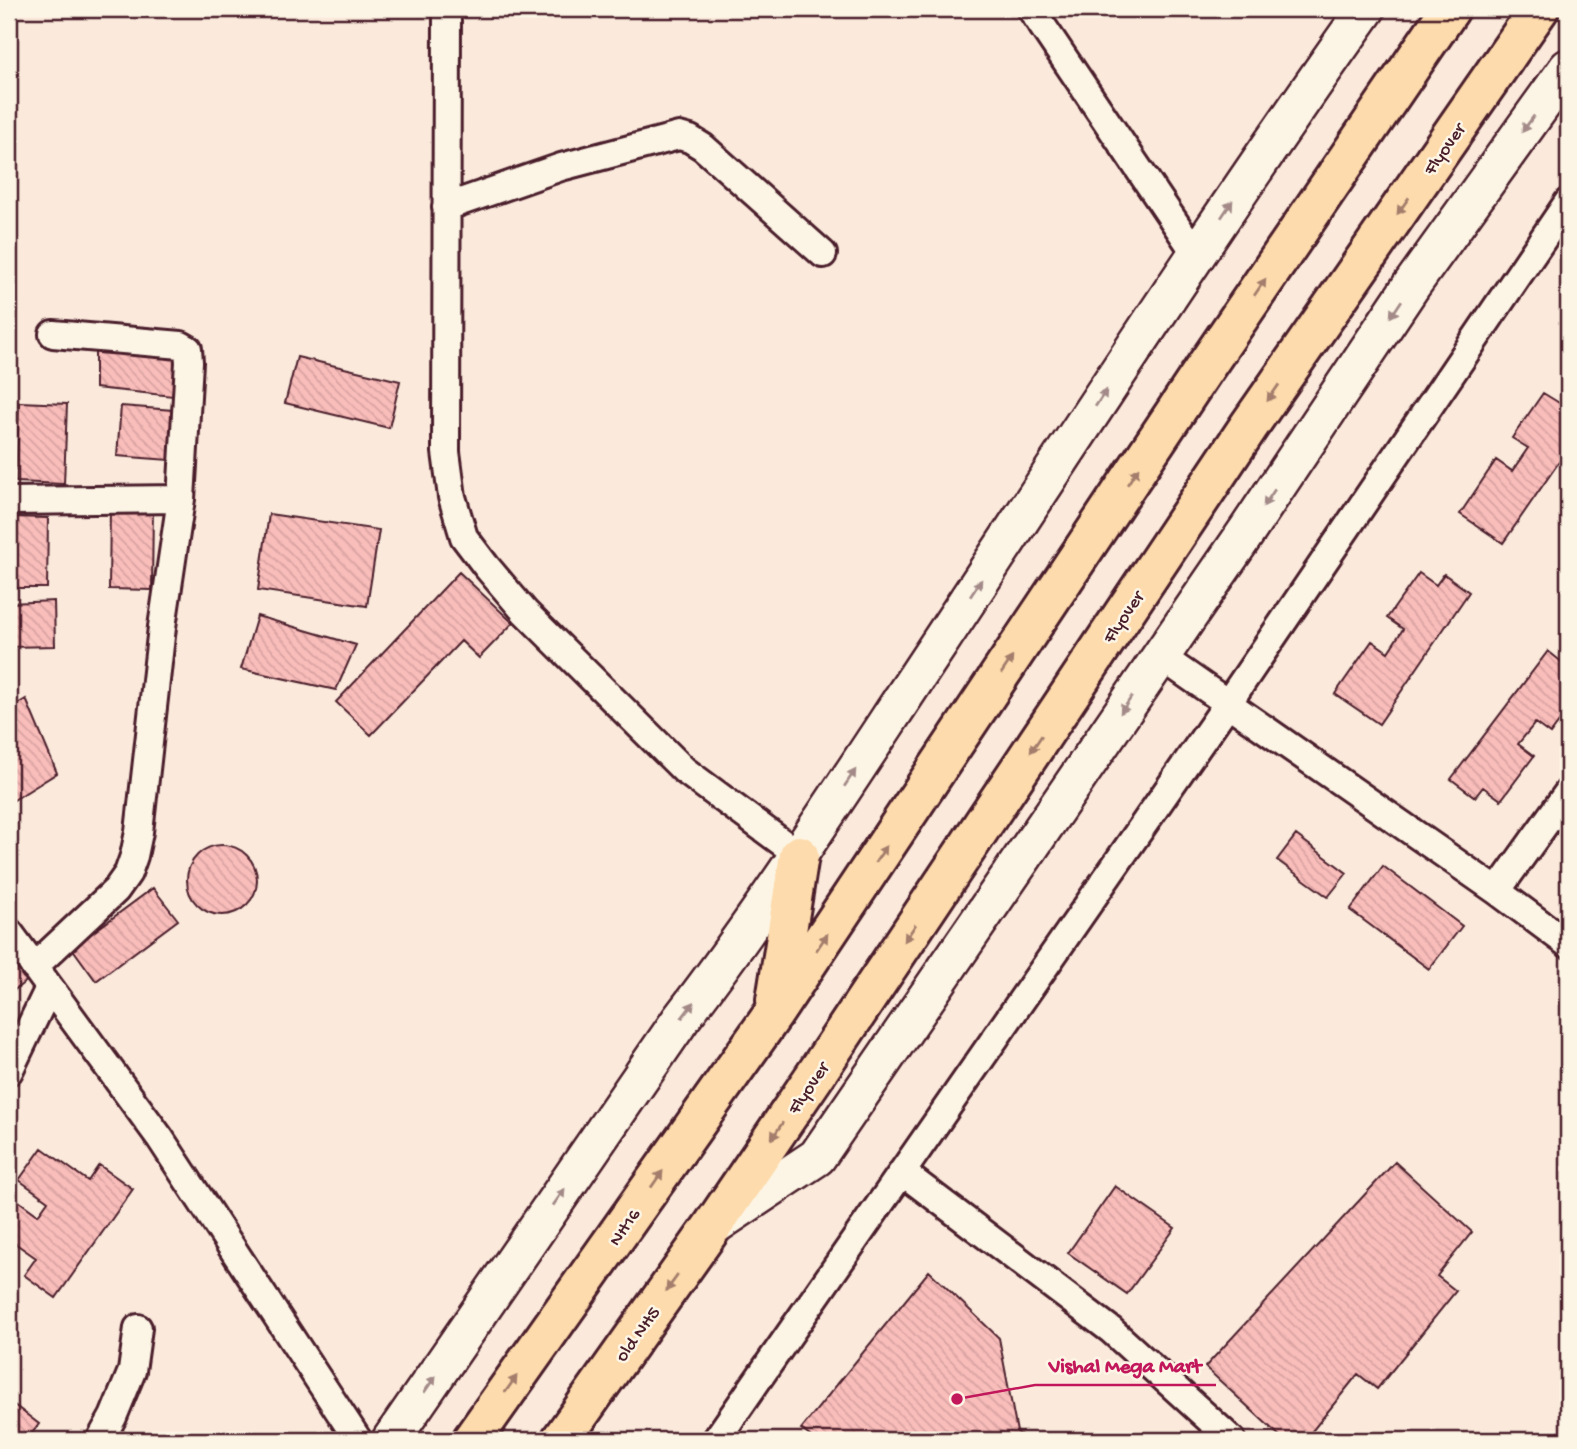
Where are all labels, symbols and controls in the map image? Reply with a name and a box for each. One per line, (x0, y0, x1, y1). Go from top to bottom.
one-way arrow (1522, 115, 1536, 133)
street label: Flyover (1419, 118, 1473, 181)
one-way arrow (1396, 197, 1410, 215)
one-way arrow (1220, 200, 1234, 218)
one-way arrow (1253, 278, 1267, 296)
one-way arrow (1389, 300, 1403, 318)
one-way arrow (1266, 384, 1280, 402)
one-way arrow (1094, 389, 1107, 408)
one-way arrow (1126, 466, 1139, 485)
one-way arrow (1263, 488, 1276, 507)
one-way arrow (969, 578, 982, 598)
street label: Flyover (1099, 586, 1152, 649)
one-way arrow (1000, 656, 1014, 674)
one-way arrow (1120, 695, 1133, 715)
one-way arrow (1030, 734, 1043, 754)
one-way arrow (843, 768, 856, 787)
one-way arrow (874, 844, 887, 864)
one-way arrow (903, 924, 917, 942)
one-way arrow (815, 932, 828, 951)
one-way arrow (681, 1001, 696, 1019)
street label: Flyover (784, 1057, 837, 1120)
one-way arrow (770, 1122, 784, 1140)
one-way arrow (650, 1170, 664, 1188)
one-way arrow (552, 1188, 566, 1206)
street label: NH16 (605, 1205, 647, 1251)
one-way arrow (665, 1274, 679, 1292)
street label: old NH5 (611, 1303, 667, 1367)
callout: Vishal Mega Mart (1035, 1343, 1216, 1385)
text: Vishal Mega Mart (1048, 1356, 1204, 1381)
one-way arrow (423, 1375, 437, 1393)
one-way arrow (504, 1375, 517, 1394)

